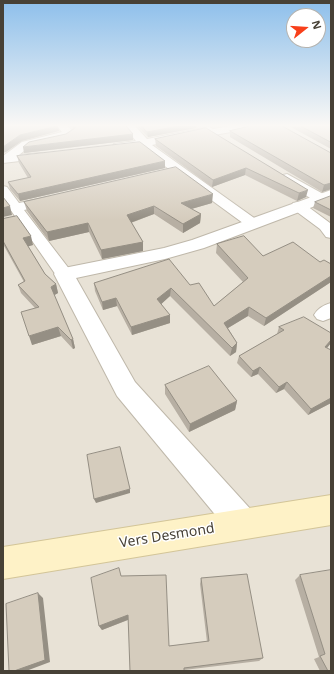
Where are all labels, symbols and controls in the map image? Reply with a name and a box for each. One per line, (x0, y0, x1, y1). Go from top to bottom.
north arrow (286, 8, 326, 48)
text: N (309, 18, 325, 31)
street label: Vers Desmond (118, 520, 216, 552)

